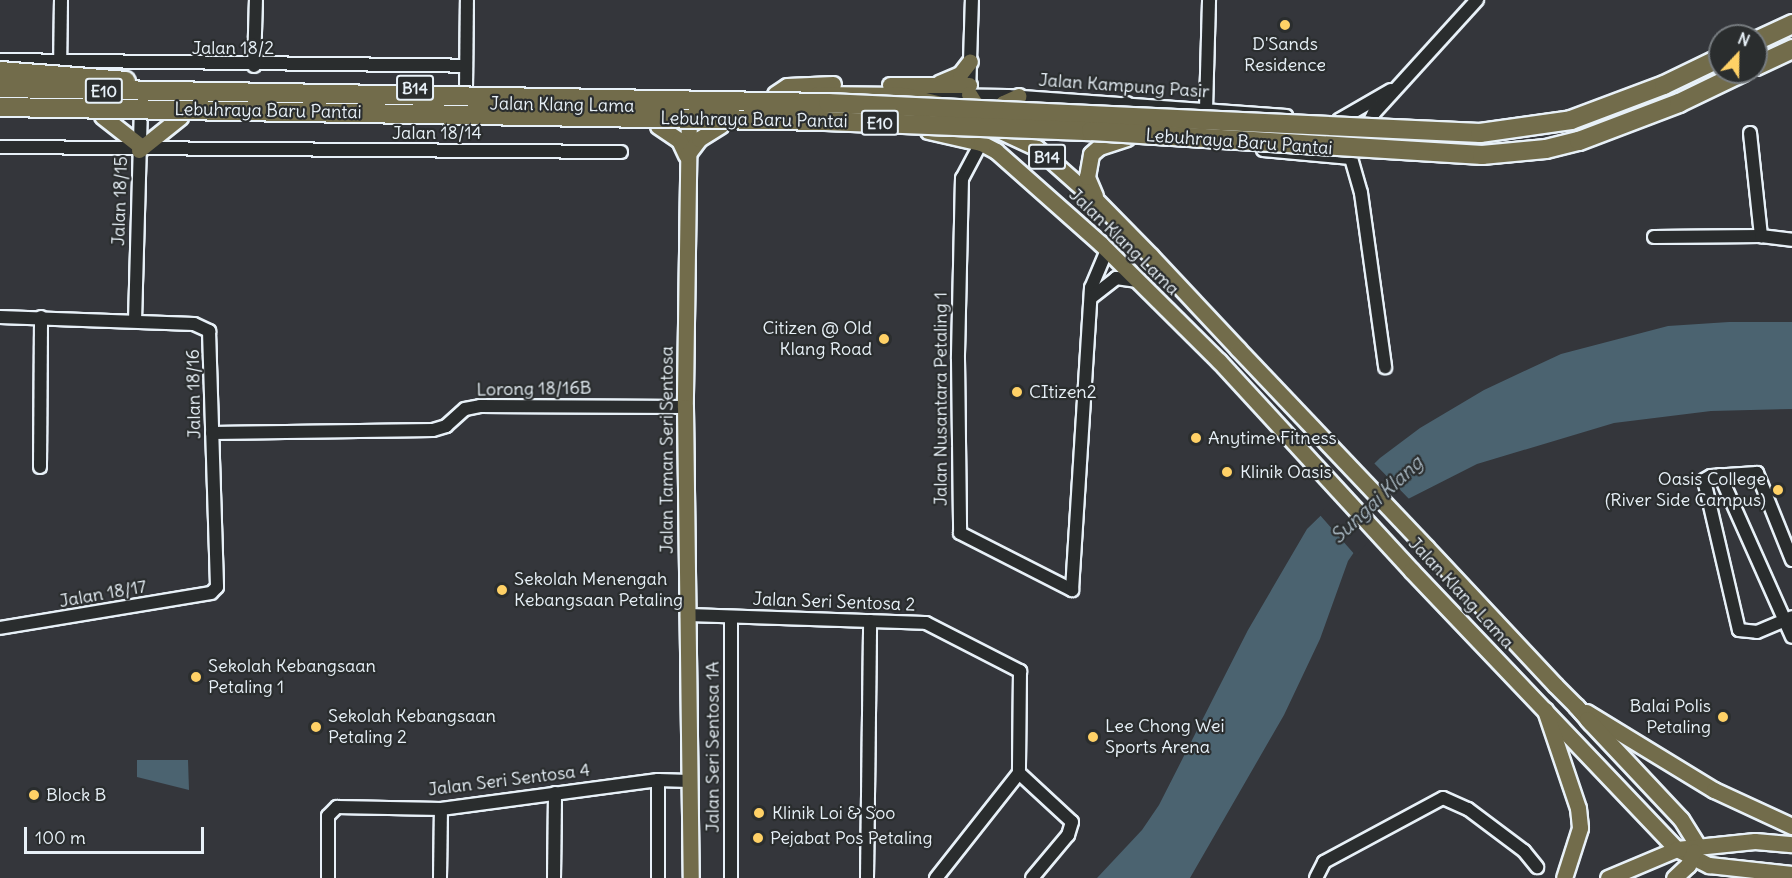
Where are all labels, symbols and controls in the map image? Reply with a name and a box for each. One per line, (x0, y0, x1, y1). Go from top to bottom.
marker: D'Sands Residence (1278, 18, 1292, 32)
north arrow (1708, 24, 1768, 84)
text: N (1735, 28, 1753, 51)
place label: D'Sands Residence (1244, 34, 1326, 76)
street label: Jalan 18/2 (192, 37, 274, 59)
street label: Jalan Kampung Pasir (1038, 69, 1210, 103)
road number: B14 (396, 75, 434, 101)
road number: E10 (84, 78, 124, 104)
street label: Jalan Klang Lama (490, 93, 634, 117)
street label: Lebuhraya Baru Pantai (174, 99, 362, 123)
street label: Lebuhraya Baru Pantai (660, 108, 848, 132)
road number: E10 (860, 110, 900, 136)
street label: Jalan 18/14 (392, 122, 482, 144)
street label: Lebuhraya Baru Pantai (1145, 125, 1333, 159)
road number: B14 (1028, 144, 1066, 170)
street label: Jalan 18/15 (108, 156, 132, 246)
street label: Jalan Klang Lama (1064, 184, 1184, 300)
street label: Jalan Nusantara Petaling 1 (930, 292, 952, 506)
place label: Citizen @ Old Klang Road (762, 318, 872, 360)
marker: Citizen @ Old Klang Road (877, 332, 891, 346)
street label: Jalan Taman Seri Sentosa (656, 346, 678, 554)
street label: Jalan 18/16 (182, 349, 206, 439)
street label: Lorong 18/16B (476, 377, 592, 401)
place label: CItizen2 (1029, 381, 1097, 403)
marker: CItizen2 (1010, 385, 1024, 399)
place label: Anytime Fitness (1208, 427, 1337, 449)
marker: Anytime Fitness (1189, 431, 1203, 445)
water label: Sungai Klang (1325, 450, 1427, 548)
place label: Klinik Oasis (1240, 461, 1332, 483)
marker: Klinik Oasis (1218, 463, 1236, 481)
place label: Oasis College (River Side Campus) (1605, 469, 1766, 512)
marker: Oasis College (River Side Campus) (1771, 483, 1785, 497)
street label: Jalan Klang Lama (1404, 533, 1518, 653)
place label: Sekolah Menengah Kebangsaan Petaling (514, 569, 683, 612)
street label: Jalan 18/17 (58, 576, 148, 612)
marker: Sekolah Menengah Kebangsaan Petaling (495, 583, 509, 597)
street label: Jalan Seri Sentosa 2 (752, 588, 916, 616)
place label: Sekolah Kebangsaan Petaling 1 (208, 656, 376, 698)
street label: Jalan Seri Sentosa 1A (702, 661, 724, 833)
marker: Sekolah Kebangsaan Petaling 1 (189, 670, 203, 684)
place label: Balai Polis Petaling (1629, 696, 1711, 738)
place label: Sekolah Kebangsaan Petaling 2 (328, 706, 496, 748)
marker: Balai Polis Petaling (1716, 710, 1730, 724)
place label: Lee Chong Wei Sports Arena (1105, 716, 1224, 758)
marker: Sekolah Kebangsaan Petaling 2 (309, 720, 323, 734)
marker: Lee Chong Wei Sports Arena (1086, 730, 1100, 744)
street label: Jalan Seri Sentosa 4 (427, 759, 591, 801)
place label: Block B (46, 784, 106, 806)
marker: Block B (27, 788, 41, 802)
place label: Klinik Loi & Soo (772, 802, 895, 824)
marker: Klinik Loi & Soo (750, 804, 768, 822)
scale bar (27, 815, 207, 853)
text: 100 m (35, 826, 86, 849)
place label: Pejabat Pos Petaling (770, 827, 932, 849)
marker: Pejabat Pos Petaling (751, 831, 765, 845)

